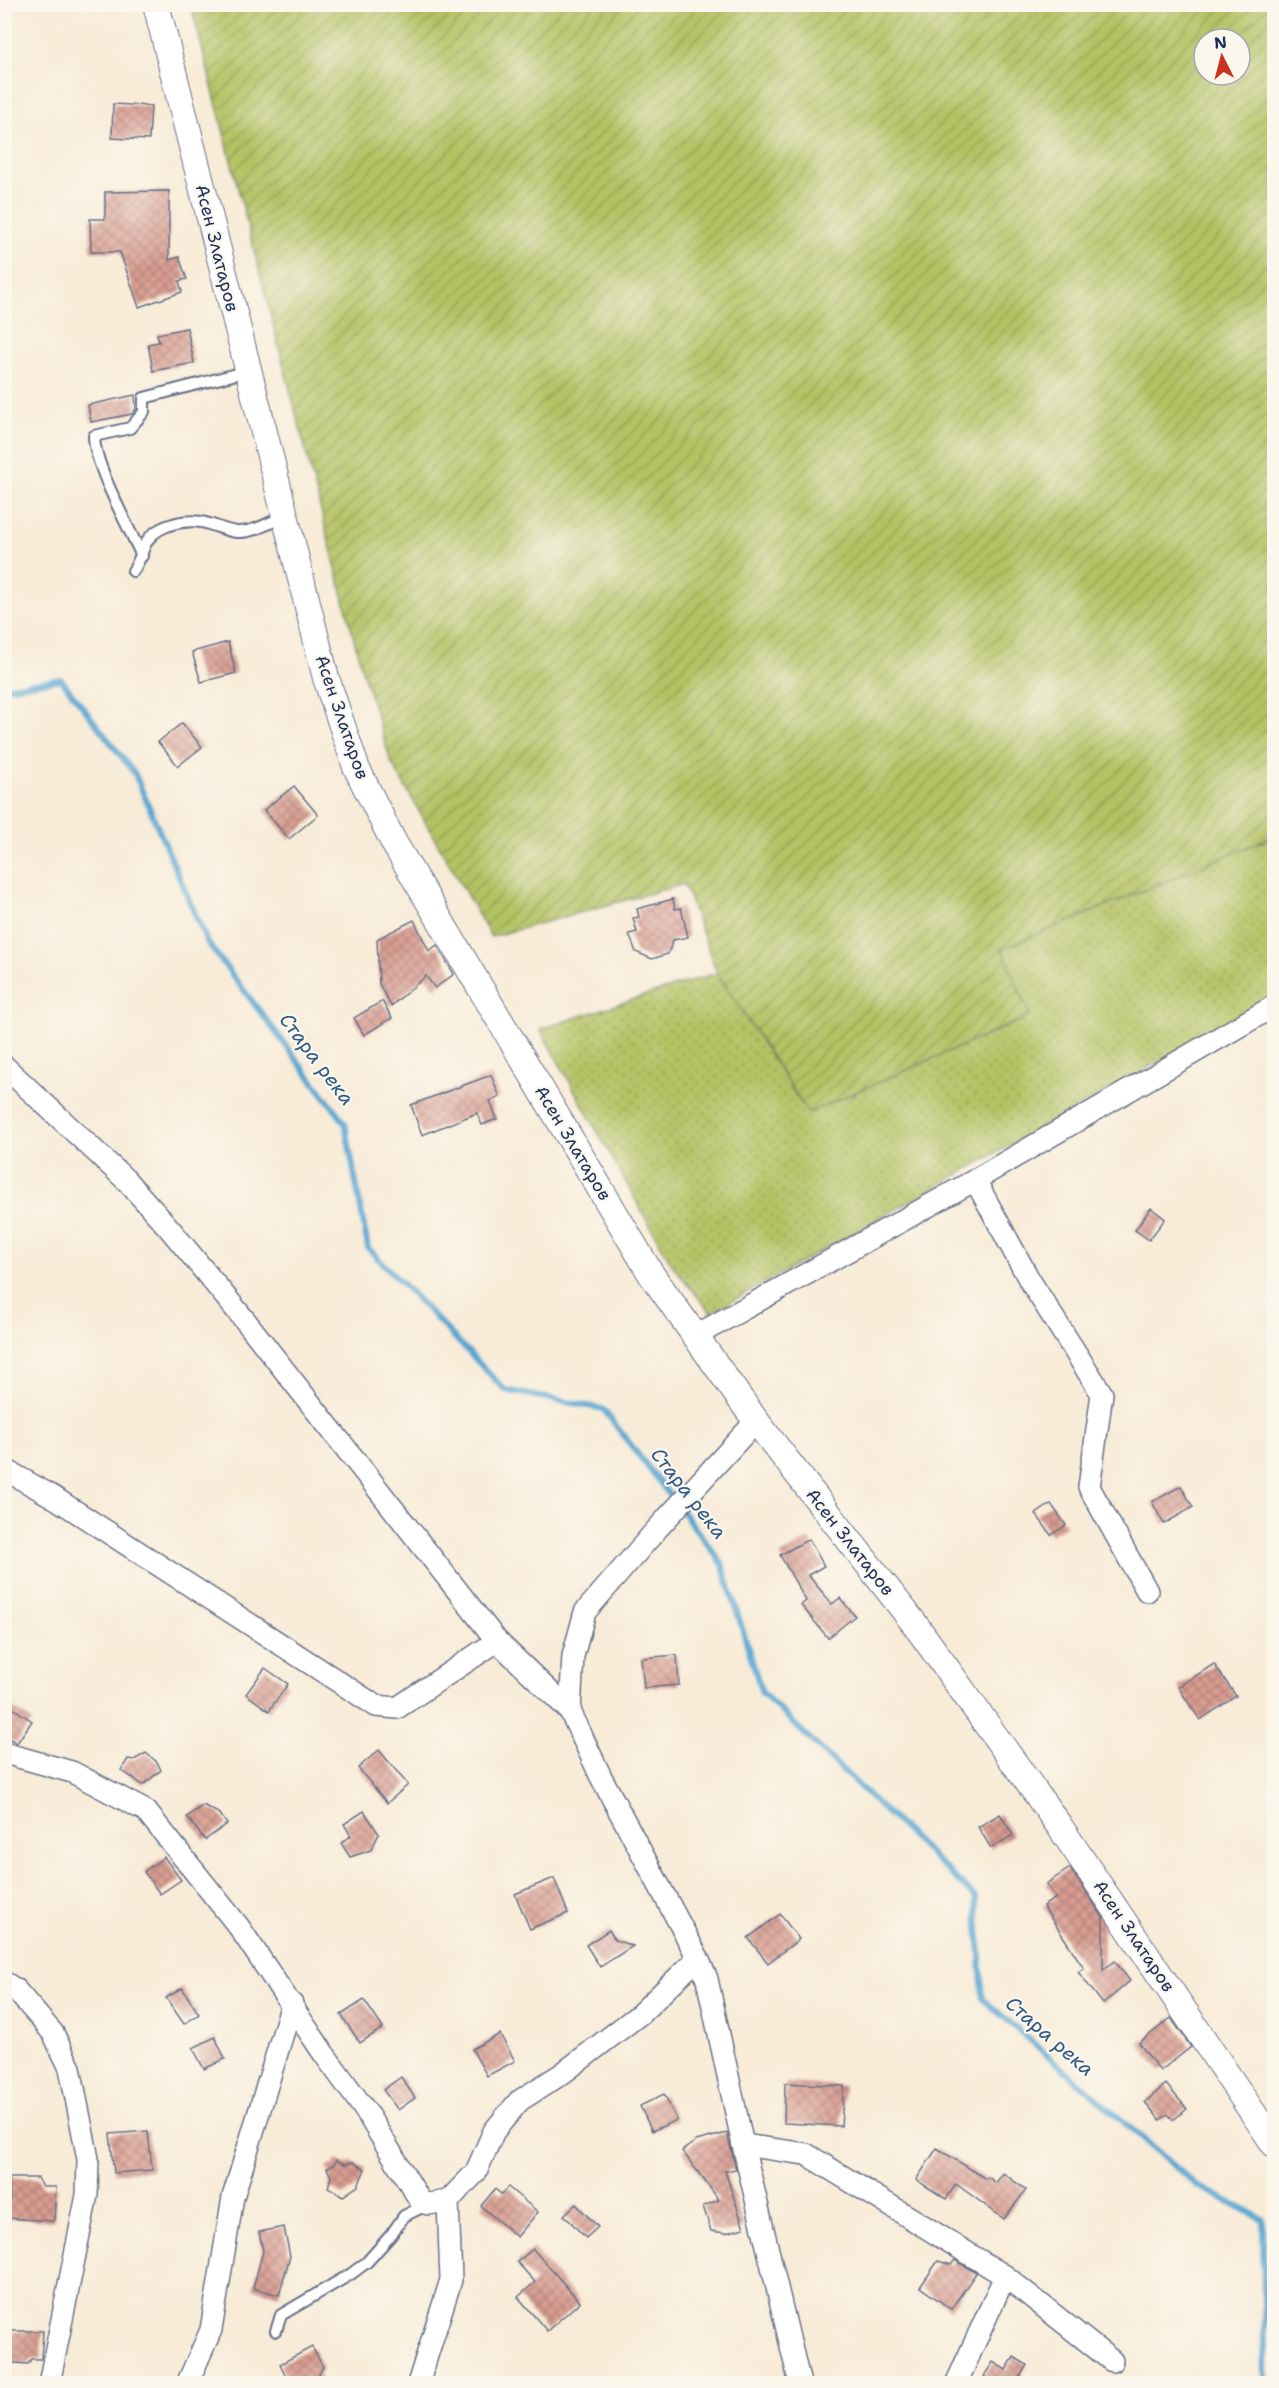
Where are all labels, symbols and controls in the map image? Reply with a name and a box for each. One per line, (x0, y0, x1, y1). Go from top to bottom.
north arrow (1192, 27, 1252, 87)
text: N (1213, 31, 1228, 54)
street label: Асен Златаров (190, 182, 244, 314)
street label: Асен Златаров (309, 652, 375, 782)
water label: Стара река (274, 1007, 360, 1111)
street label: Асен Златаров (529, 1081, 617, 1205)
water label: Стара река (645, 1442, 733, 1544)
street label: Асен Златаров (800, 1483, 900, 1601)
street label: Асен Златаров (1088, 1875, 1180, 1997)
water label: Стара река (1000, 1990, 1100, 2082)

